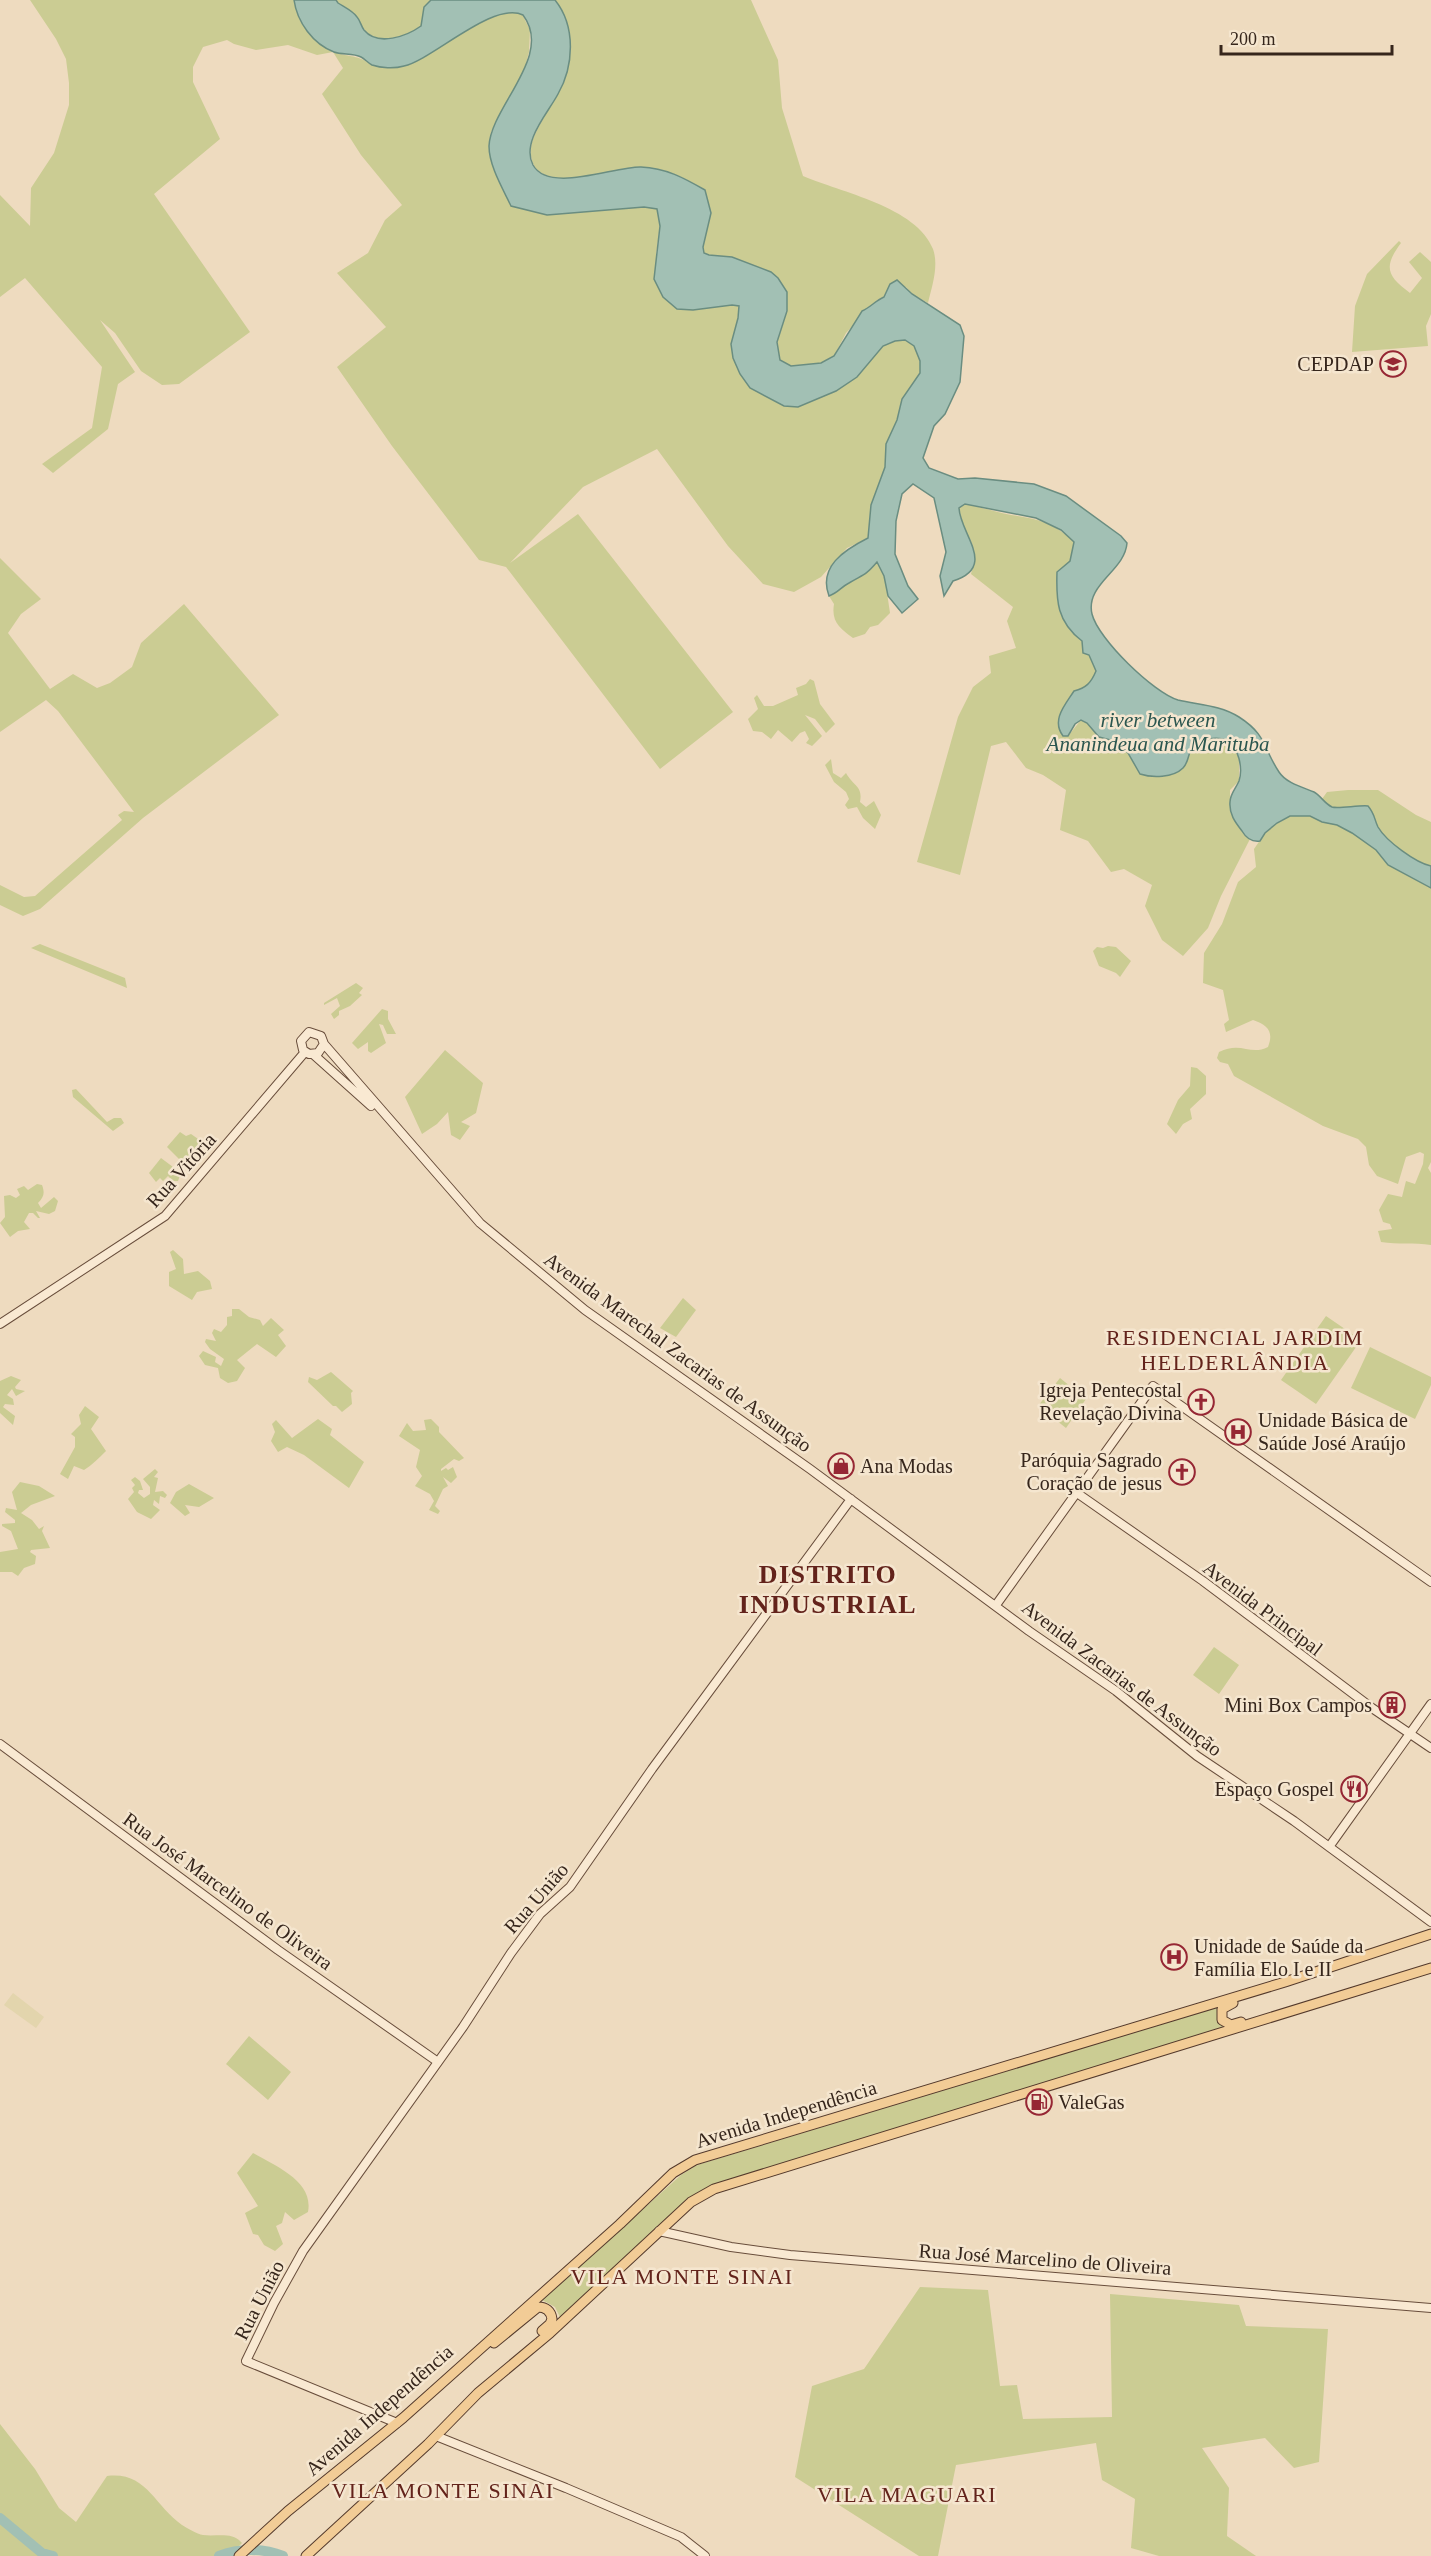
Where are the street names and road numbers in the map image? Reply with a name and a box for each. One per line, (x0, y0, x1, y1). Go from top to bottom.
street label: Rua Vitória (142, 1128, 220, 1212)
street label: Avenida Marechal Zacarias de Assunção (539, 1248, 816, 1457)
street label: Avenida Principal (1198, 1556, 1327, 1661)
street label: Avenida Zacarias de Assunção (1017, 1596, 1226, 1761)
street label: Rua José Marcelino de Oliveira (119, 1808, 337, 1974)
street label: Rua União (499, 1858, 573, 1938)
street label: Avenida Independência (693, 2076, 879, 2153)
street label: Rua José Marcelino de Oliveira (918, 2239, 1172, 2279)
street label: Rua União (230, 2257, 288, 2343)
street label: Avenida Independência (301, 2340, 458, 2481)

